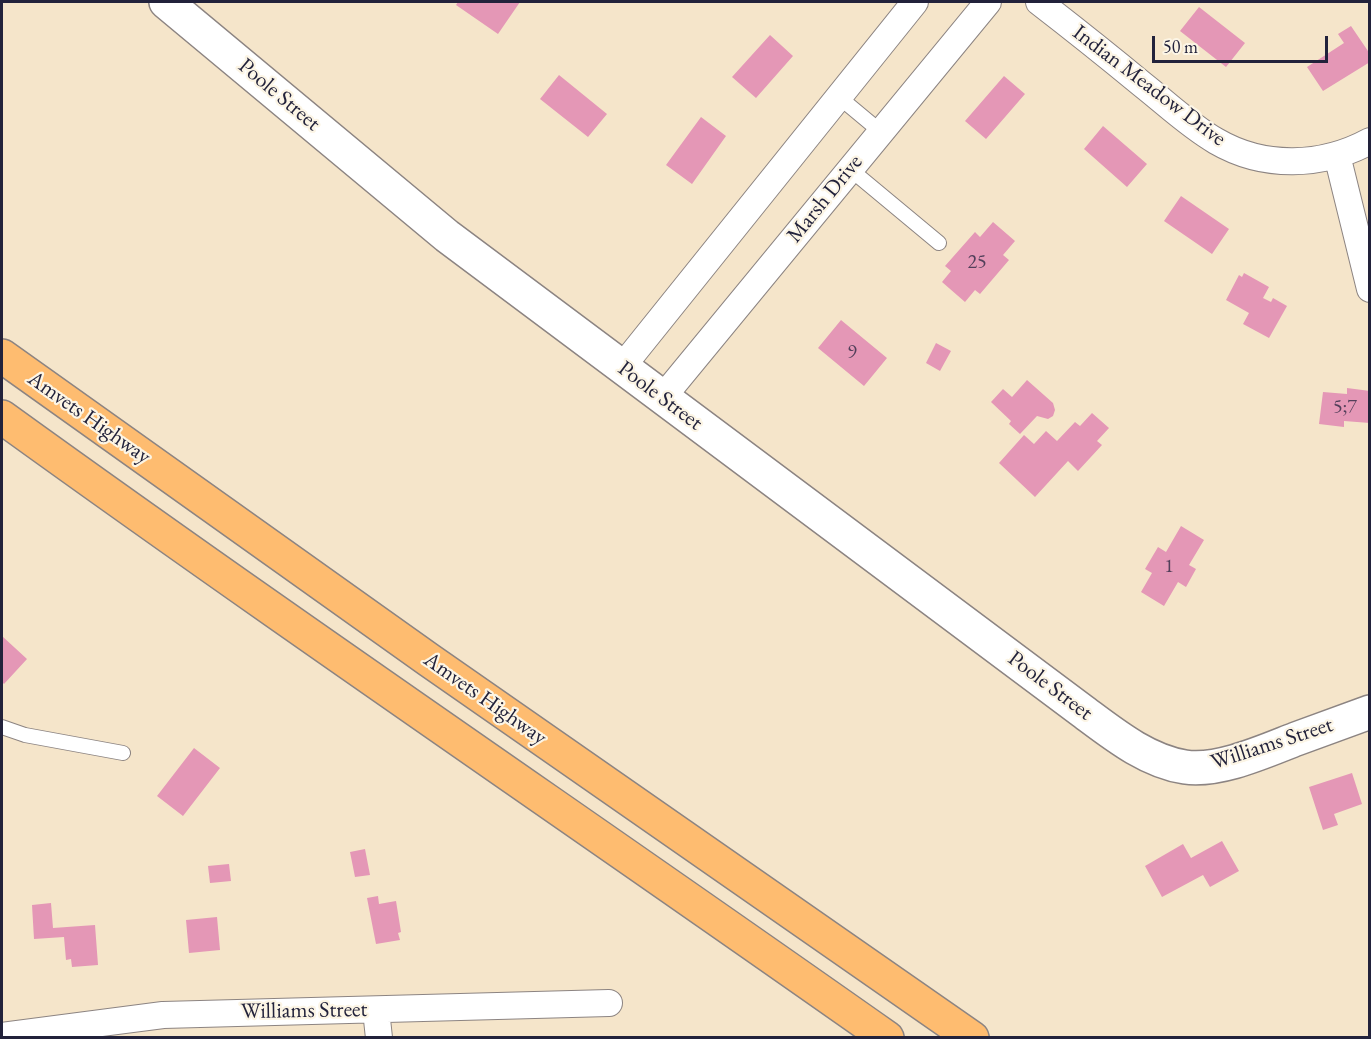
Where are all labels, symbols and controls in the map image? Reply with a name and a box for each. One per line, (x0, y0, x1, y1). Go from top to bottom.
street label: Indian Meadow Drive (1067, 20, 1231, 152)
scale bar (1155, 24, 1330, 62)
text: 50 m (1163, 35, 1198, 58)
street label: Poole Street (233, 53, 325, 137)
street label: Marsh Drive (782, 150, 868, 248)
house number: 25 (967, 251, 987, 275)
house number: 9 (847, 341, 857, 365)
street label: Poole Street (612, 356, 708, 436)
street label: Amvets Highway (22, 366, 156, 470)
house number: 5;7 (1333, 396, 1357, 420)
house number: 1 (1164, 555, 1174, 579)
street label: Poole Street (1002, 646, 1098, 726)
street label: Amvets Highway (418, 647, 552, 751)
street label: Williams Street (1208, 712, 1336, 776)
street label: Williams Street (240, 997, 368, 1025)

